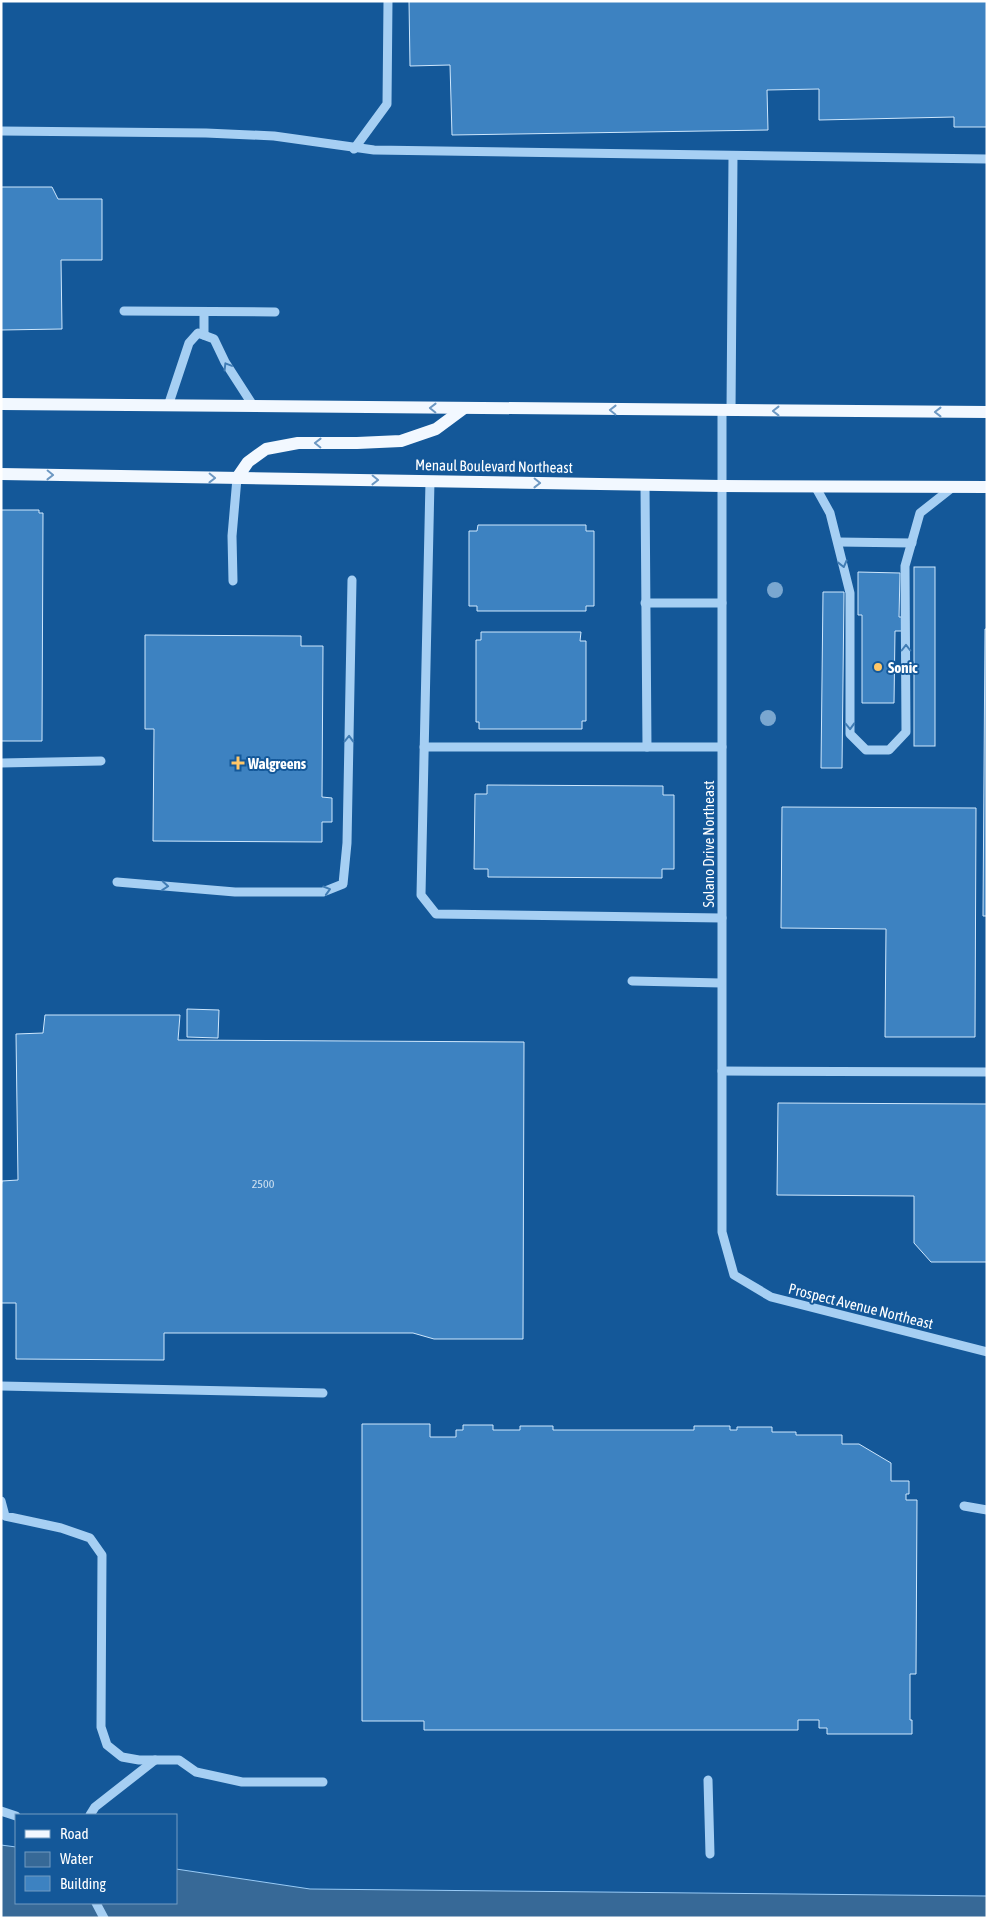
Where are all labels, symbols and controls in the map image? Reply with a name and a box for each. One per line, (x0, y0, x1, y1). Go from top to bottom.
one-way arrow (224, 362, 234, 371)
one-way arrow (429, 403, 436, 413)
one-way arrow (609, 405, 616, 415)
one-way arrow (771, 406, 779, 416)
one-way arrow (934, 407, 942, 417)
one-way arrow (314, 438, 322, 448)
street label: Menaul Boulevard Northeast (415, 456, 573, 476)
one-way arrow (46, 470, 54, 480)
one-way arrow (209, 473, 217, 483)
one-way arrow (372, 475, 379, 485)
one-way arrow (534, 478, 542, 488)
one-way arrow (837, 560, 848, 569)
one-way arrow (901, 644, 911, 652)
place label: Sonic (888, 659, 918, 676)
marker: Sonic (872, 661, 884, 673)
one-way arrow (845, 722, 856, 730)
one-way arrow (344, 735, 354, 742)
place label: Walgreens (247, 755, 307, 772)
marker: Walgreens (232, 757, 244, 769)
street label: Solano Drive Northeast (700, 780, 717, 908)
one-way arrow (161, 880, 169, 891)
one-way arrow (322, 885, 331, 895)
house number: 2500 (252, 1177, 275, 1191)
street label: Prospect Avenue Northeast (787, 1280, 935, 1332)
legend (15, 1814, 178, 1904)
text: Road (60, 1825, 89, 1842)
text: Water (60, 1850, 93, 1867)
text: Building (60, 1875, 106, 1892)

